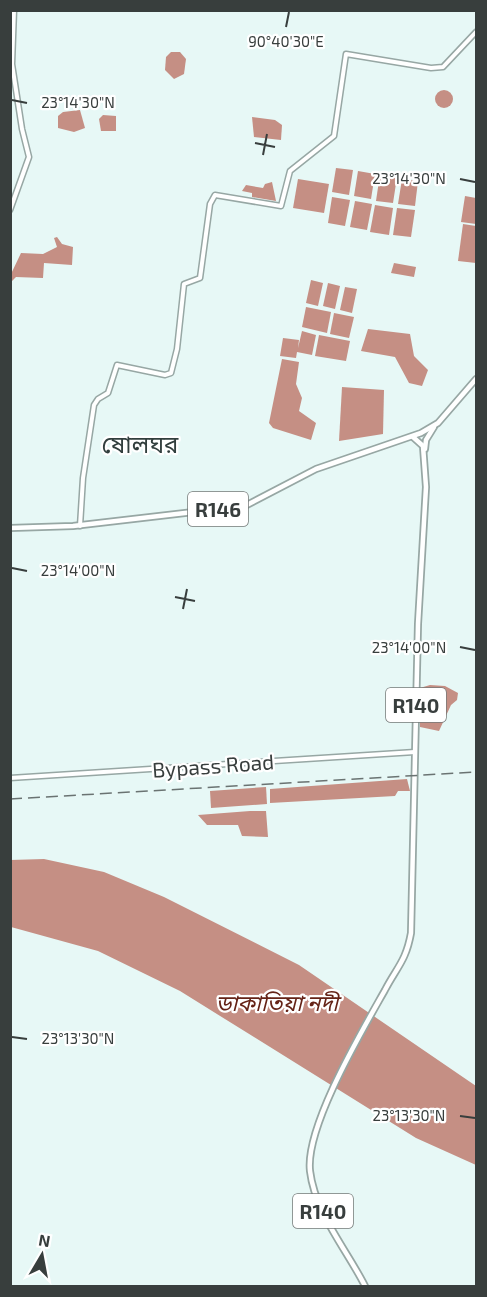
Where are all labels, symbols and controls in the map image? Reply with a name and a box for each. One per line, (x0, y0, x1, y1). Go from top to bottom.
text: 90°40'30"E (248, 32, 324, 50)
text: 23°14'30"N (41, 93, 115, 111)
text: 23°14'30"N (372, 169, 446, 187)
district label: ষোলঘর (102, 429, 179, 458)
road number: R146 (188, 492, 248, 526)
text: 23°14'00"N (41, 561, 115, 579)
text: 23°14'00"N (372, 638, 446, 656)
road number: R140 (386, 688, 446, 722)
street label: Bypass Road (151, 748, 275, 782)
water label: ডাকাতিয়া নদী (216, 989, 342, 1015)
text: 23°13'30"N (42, 1029, 114, 1047)
text: 23°13'30"N (373, 1106, 445, 1124)
road number: R140 (293, 1194, 353, 1228)
north arrow (12, 1225, 72, 1285)
text: N (37, 1229, 52, 1250)

